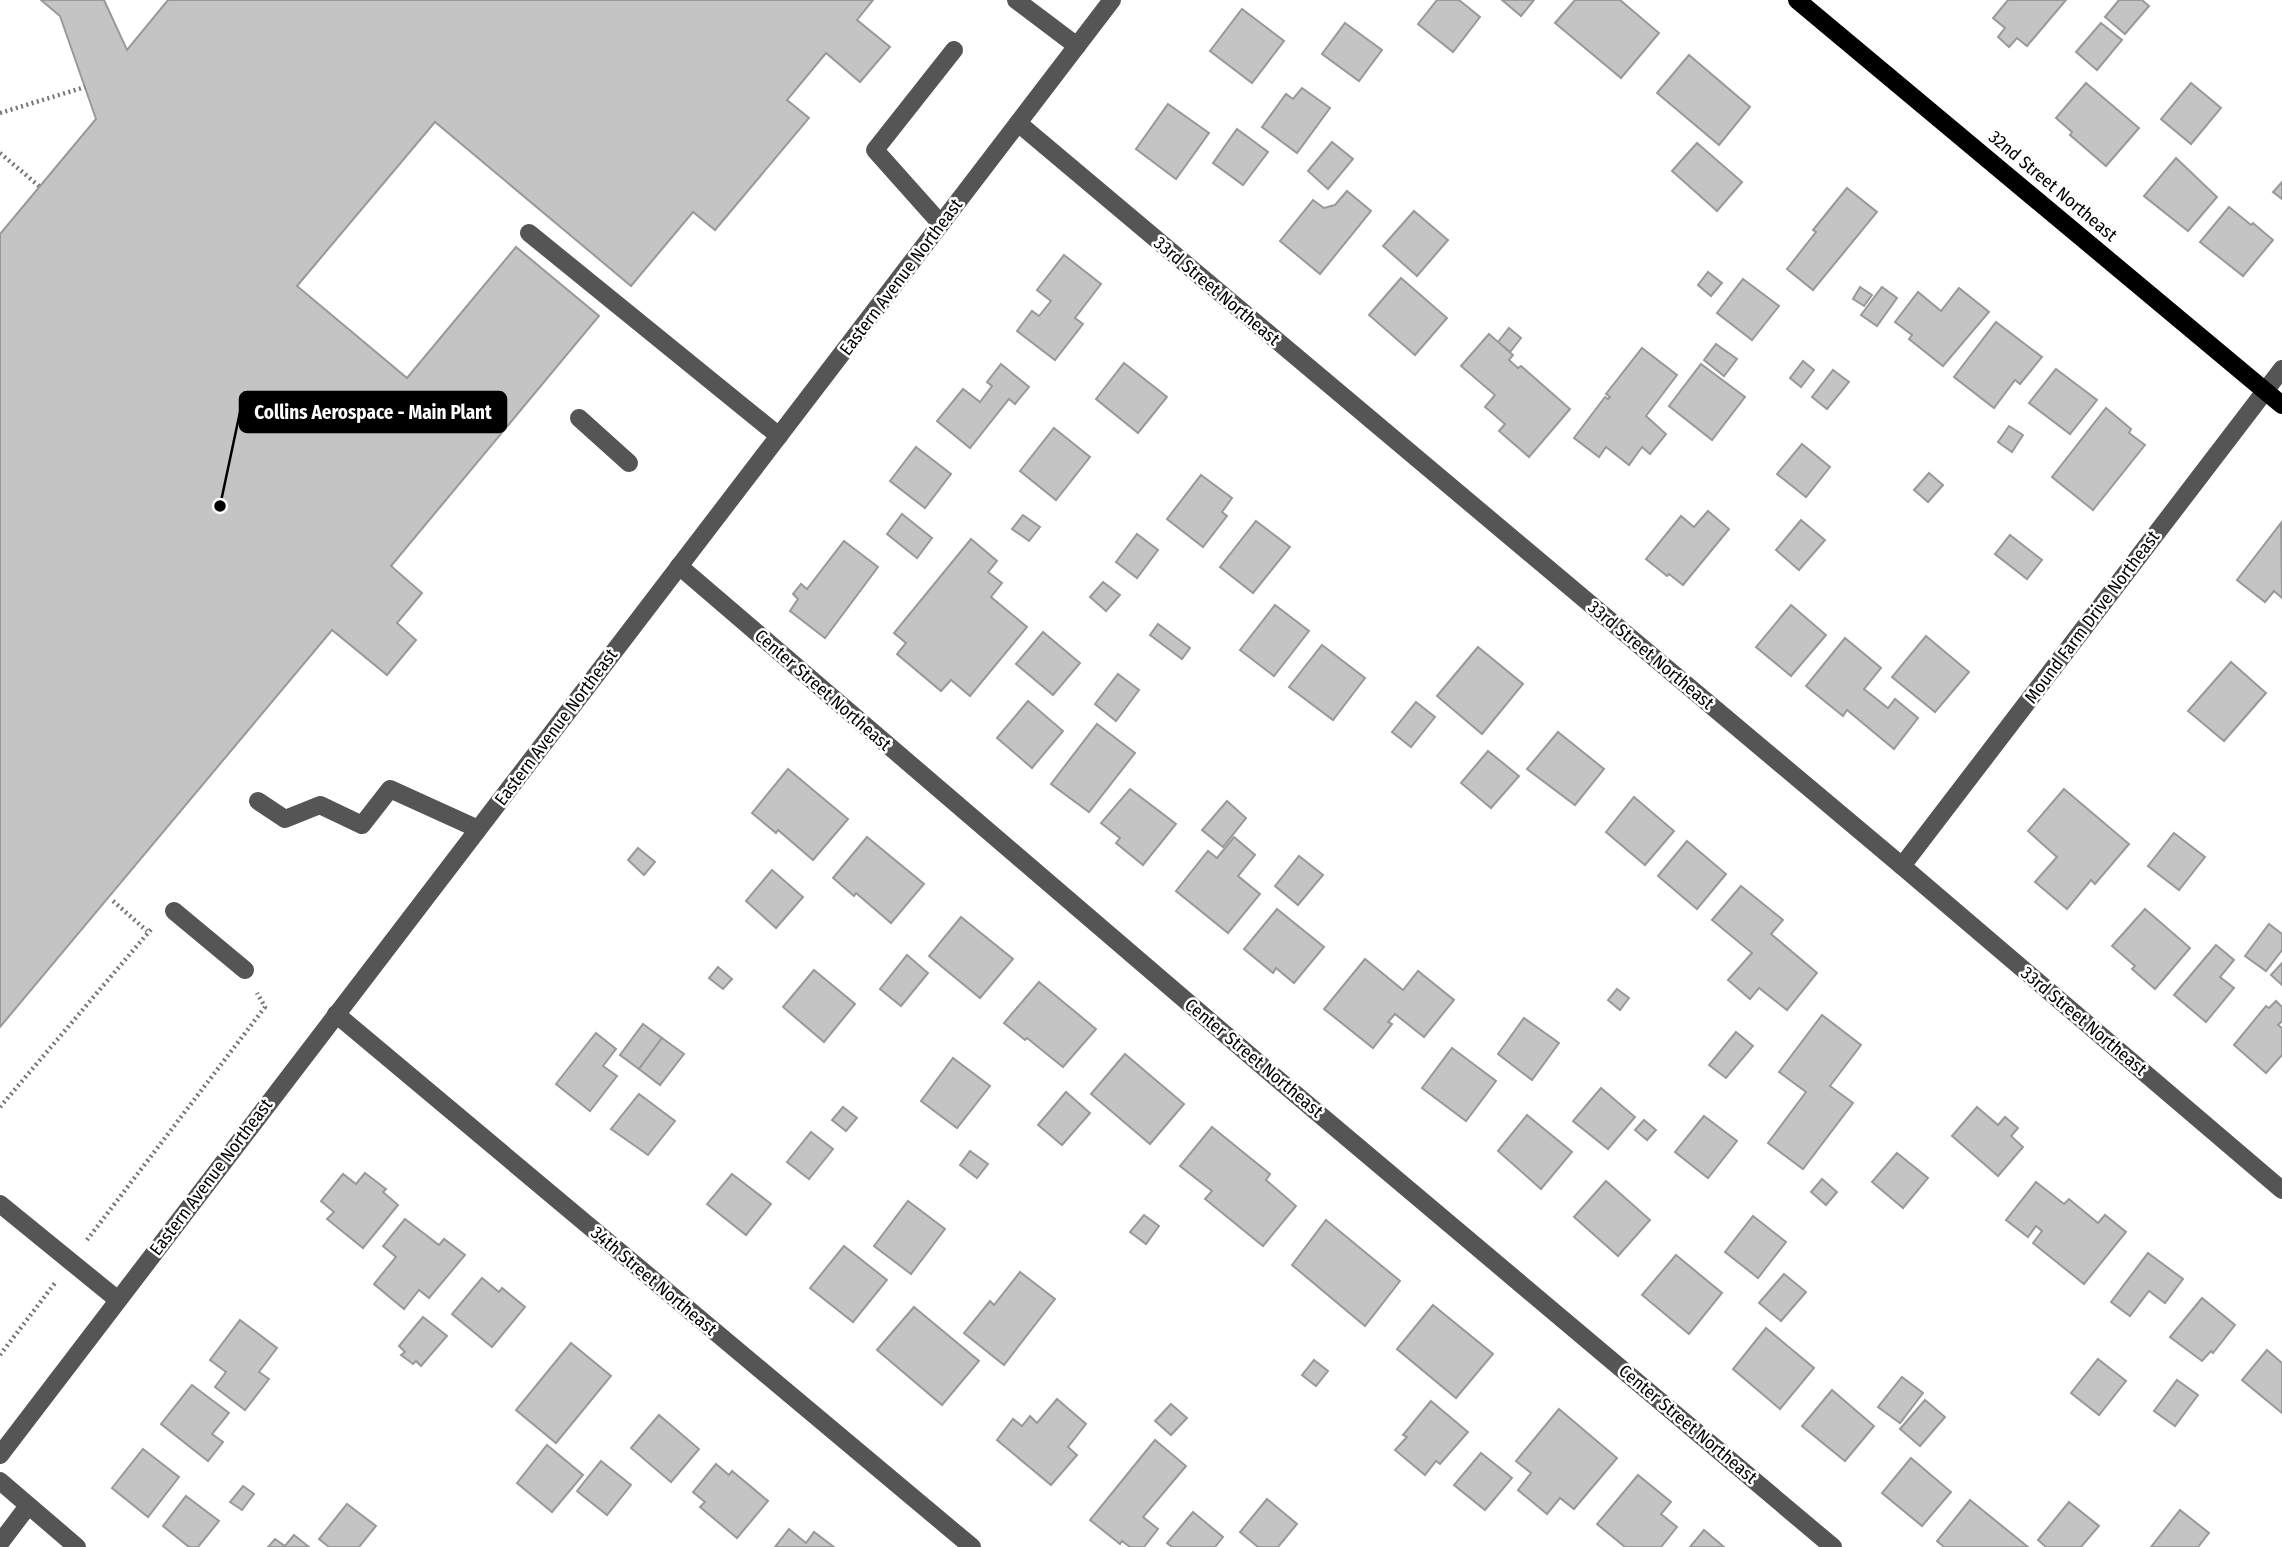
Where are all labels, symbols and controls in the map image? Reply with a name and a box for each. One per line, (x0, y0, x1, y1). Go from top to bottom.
street label: 32nd Street Northeast (1984, 126, 2122, 246)
street label: Eastern Avenue Northeast (835, 194, 967, 360)
street label: 33rd Street Northeast (1150, 232, 1284, 350)
callout: Collins Aerospace - Main Plant (240, 392, 506, 432)
text: Collins Aerospace - Main Plant (254, 401, 492, 424)
street label: Mound Farm Drive Northeast (2020, 526, 2164, 708)
street label: 33rd Street Northeast (1584, 596, 1718, 714)
street label: Center Street Northeast (750, 625, 896, 755)
street label: Eastern Avenue Northeast (490, 644, 622, 810)
street label: 33rd Street Northeast (2017, 962, 2151, 1080)
street label: Center Street Northeast (1180, 994, 1328, 1122)
street label: Eastern Avenue Northeast (145, 1094, 277, 1260)
street label: 34th Street Northeast (586, 1222, 722, 1340)
street label: Center Street Northeast (1614, 1360, 1762, 1488)

